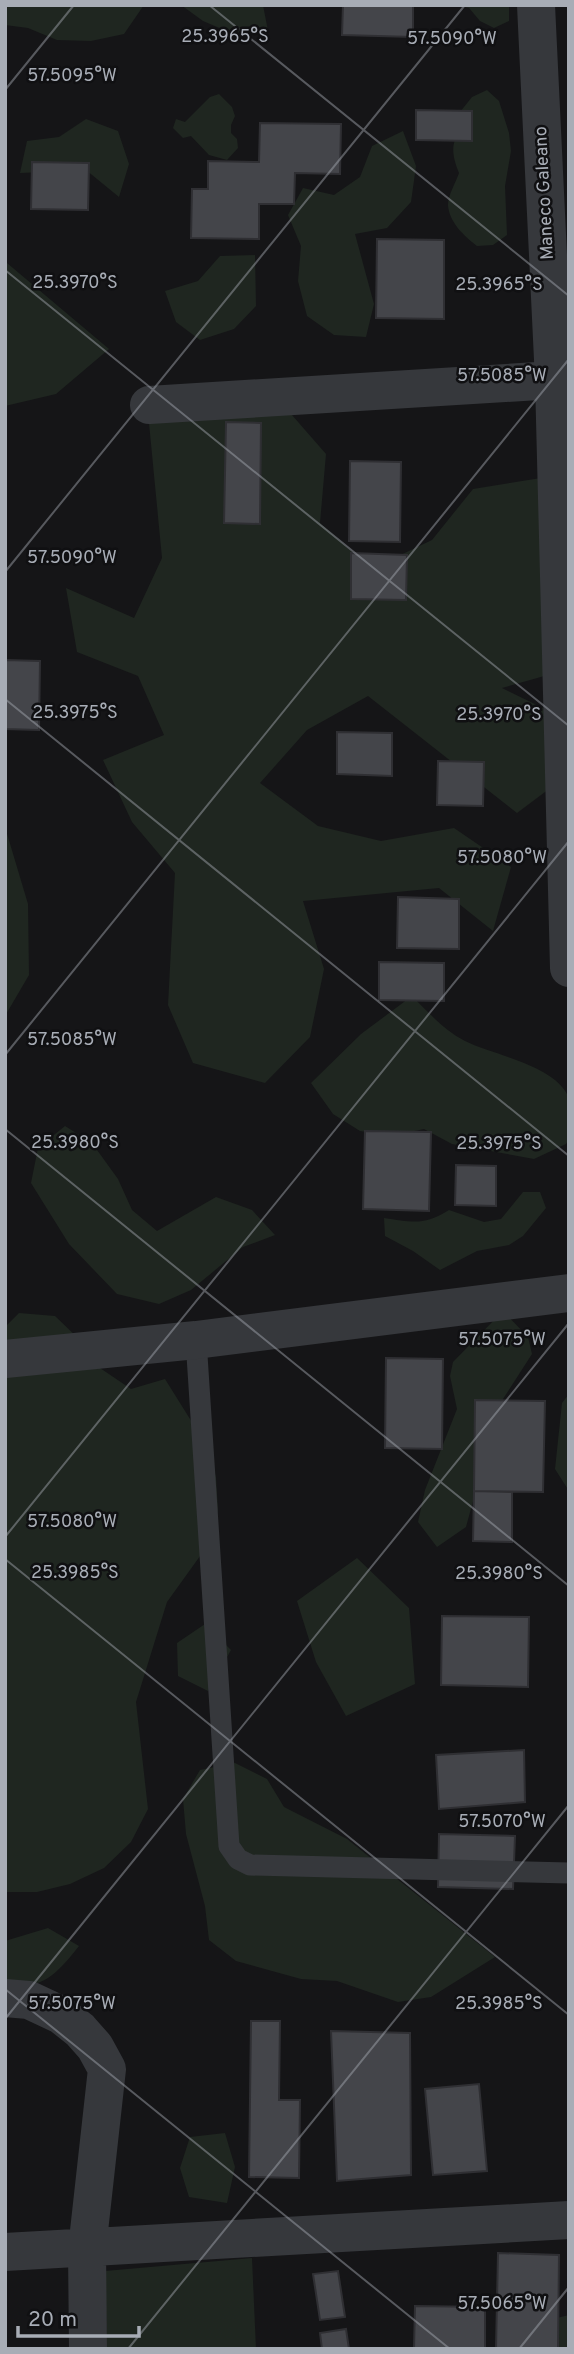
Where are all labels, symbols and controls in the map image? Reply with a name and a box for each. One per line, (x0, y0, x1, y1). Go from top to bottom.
text: 25.3965°S (181, 26, 269, 49)
text: 57.5090°W (407, 28, 497, 51)
text: 57.5095°W (27, 65, 117, 88)
street label: Maneco Galeano (530, 126, 560, 260)
text: 25.3970°S (32, 272, 118, 295)
text: 25.3965°S (455, 274, 543, 297)
text: 57.5085°W (457, 365, 547, 388)
text: 57.5090°W (27, 547, 117, 570)
text: 25.3975°S (32, 702, 118, 725)
text: 25.3970°S (456, 704, 542, 727)
text: 57.5080°W (457, 847, 547, 870)
text: 57.5085°W (27, 1029, 117, 1052)
text: 25.3980°S (31, 1132, 119, 1155)
text: 25.3975°S (456, 1133, 542, 1156)
text: 57.5075°W (458, 1329, 546, 1352)
text: 57.5080°W (27, 1511, 117, 1534)
text: 25.3985°S (31, 1562, 119, 1585)
text: 25.3980°S (455, 1563, 543, 1586)
text: 57.5070°W (458, 1811, 546, 1834)
text: 57.5075°W (28, 1993, 116, 2016)
text: 25.3985°S (455, 1993, 543, 2016)
text: 57.5065°W (457, 2293, 547, 2316)
scale bar (18, 2294, 138, 2338)
text: 20 m (28, 2307, 77, 2334)

